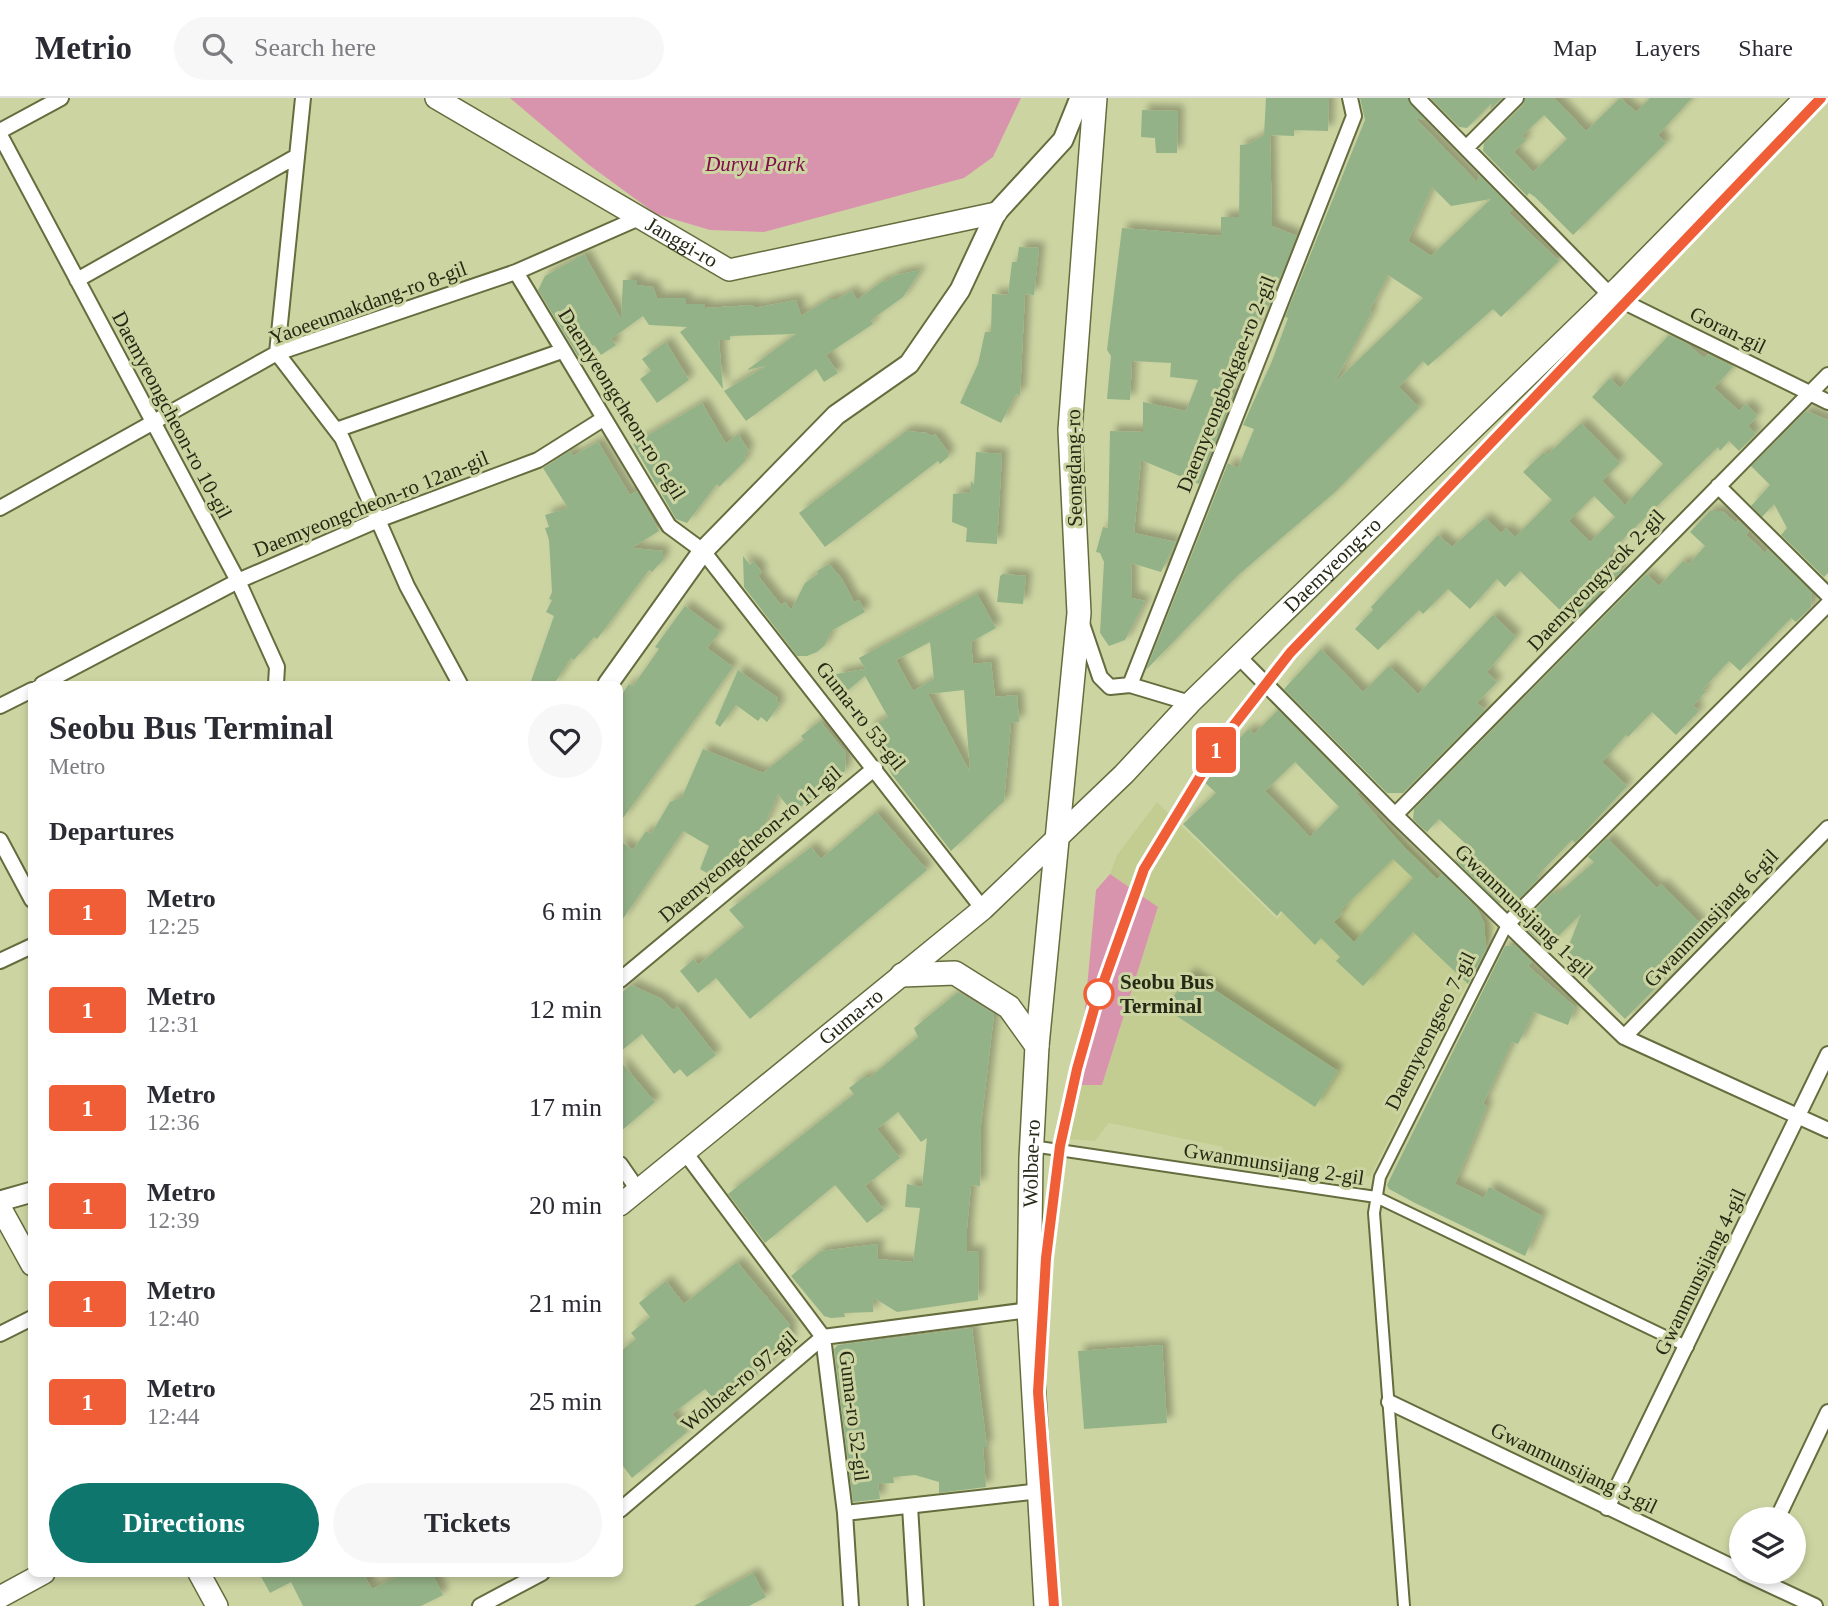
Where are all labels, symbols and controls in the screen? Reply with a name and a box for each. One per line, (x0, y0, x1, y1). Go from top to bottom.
search box (174, 17, 664, 80)
icon: search (198, 29, 236, 67)
text: Metrio (35, 30, 132, 66)
text: Search here (254, 33, 376, 62)
text: Map (1553, 35, 1597, 61)
text: Layers (1635, 35, 1700, 61)
text: Share (1738, 35, 1793, 61)
park label: Duryu Park (704, 152, 806, 176)
street label: Janggi-ro (641, 212, 722, 273)
street label: Yaoeeumakdang-ro 8-gil (266, 256, 470, 350)
street label: Daemyeongbokgae-ro 2-gil (1172, 272, 1281, 496)
street label: Goran-gil (1686, 301, 1770, 359)
street label: Daemyeongcheon-ro 6-gil (553, 304, 691, 504)
street label: Daemyeongcheon-ro 10-gil (107, 307, 237, 523)
street label: Seongdang-ro (1061, 409, 1087, 527)
street label: Daemyeongcheon-ro 12an-gil (250, 446, 492, 562)
street label: Daemyeongyeok 2-gil (1522, 504, 1670, 656)
street label: Daemyeong-ro (1279, 512, 1386, 617)
street label: Guma-ro 53-gil (811, 657, 911, 775)
button: heart (528, 704, 602, 778)
text: Seobu Bus Terminal (49, 710, 333, 746)
line badge: 1 (1193, 727, 1239, 773)
text: 1 (1210, 737, 1222, 763)
text: Metro (49, 754, 105, 779)
street label: Daemyeongcheon-ro 11-gil (654, 761, 846, 927)
text: Departures (49, 817, 174, 846)
street label: Gwanmunsijang 1-gil (1450, 839, 1598, 983)
street label: Gwanmunsijang 6-gil (1639, 844, 1783, 992)
text: Metro (147, 884, 216, 913)
text: 6 min (542, 897, 602, 926)
text: 1 (82, 899, 94, 925)
text: 12:25 (147, 914, 199, 939)
street label: Daemyeongseo 7-gil (1380, 948, 1480, 1114)
place label: Seobu Bus Terminal (1120, 970, 1214, 1018)
marker: Seobu Bus Terminal (1084, 979, 1114, 1009)
text: Metro (147, 982, 216, 1011)
street label: Guma-ro (814, 983, 888, 1050)
text: 12 min (529, 995, 602, 1024)
text: 1 (82, 997, 94, 1023)
text: 12:31 (147, 1012, 199, 1037)
text: Metro (147, 1080, 216, 1109)
text: 17 min (529, 1093, 602, 1122)
text: 1 (82, 1095, 94, 1121)
text: 12:36 (147, 1110, 199, 1135)
street label: Wolbae-ro (1018, 1119, 1045, 1208)
street label: Gwanmunsijang 2-gil (1182, 1138, 1366, 1190)
text: Metro (147, 1178, 216, 1207)
street label: Gwanmunsijang 4-gil (1649, 1185, 1751, 1359)
text: 20 min (529, 1191, 602, 1220)
text: 1 (82, 1193, 94, 1219)
text: 12:39 (147, 1208, 199, 1233)
text: Metro (147, 1276, 216, 1305)
text: 21 min (529, 1289, 602, 1318)
text: 1 (82, 1291, 94, 1317)
text: 12:40 (147, 1306, 199, 1331)
street label: Wolbae-ro 97-gil (676, 1326, 802, 1436)
street label: Guma-ro 52-gil (834, 1349, 874, 1483)
text: Metro (147, 1374, 216, 1403)
text: 25 min (529, 1387, 602, 1416)
text: 1 (82, 1389, 94, 1415)
text: 12:44 (147, 1404, 199, 1429)
street label: Gwanmunsijang 3-gil (1487, 1417, 1661, 1519)
button: Directions (49, 1483, 319, 1563)
button: Tickets (333, 1483, 602, 1563)
map controls (1729, 1507, 1806, 1584)
button: layers (1729, 1507, 1806, 1584)

